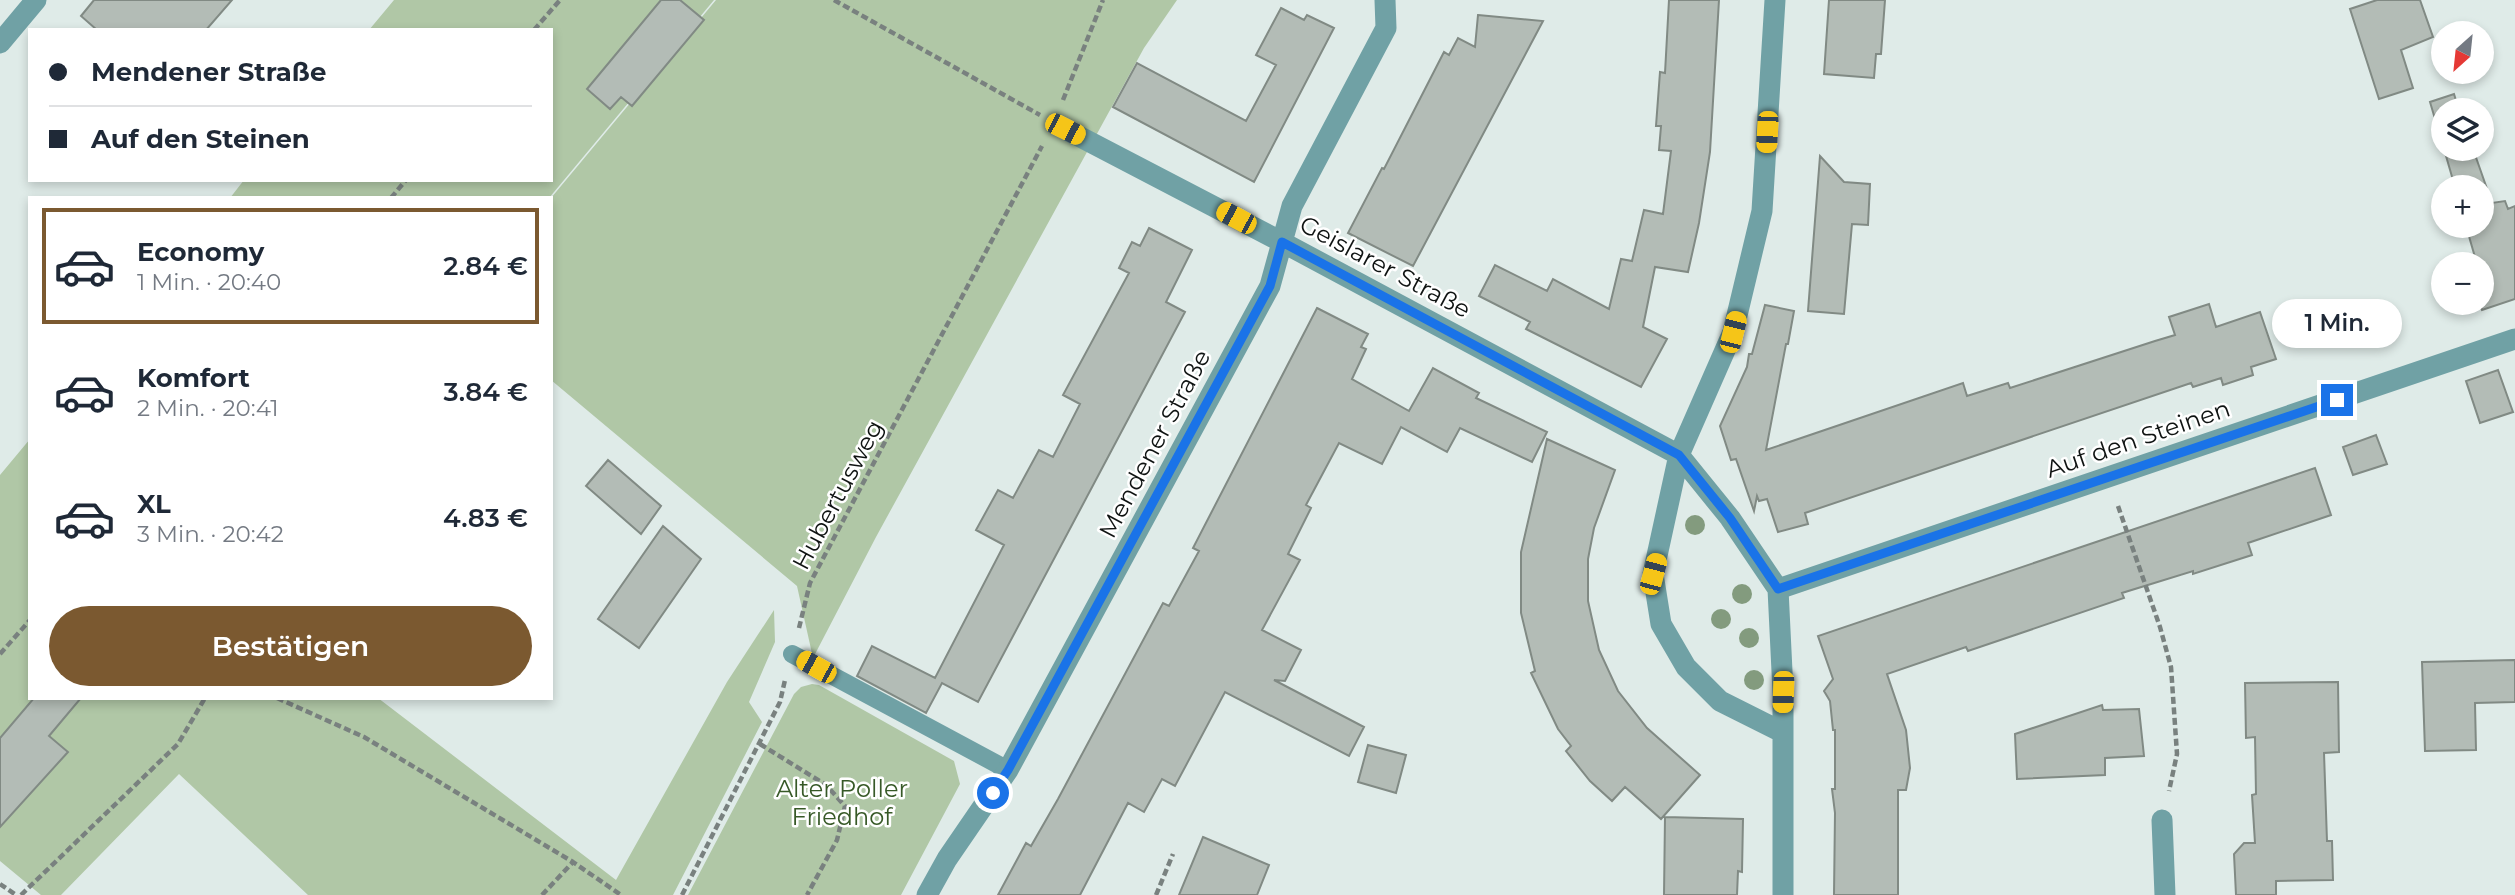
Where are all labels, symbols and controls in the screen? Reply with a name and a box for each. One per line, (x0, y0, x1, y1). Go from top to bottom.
north arrow (2431, 21, 2494, 84)
map controls (2431, 21, 2494, 315)
text: Mendener Straße (91, 56, 326, 88)
button: layers (2431, 98, 2494, 161)
car (1042, 110, 1089, 148)
car (1756, 110, 1779, 154)
text: Auf den Steinen (91, 123, 310, 155)
button: + (2431, 175, 2494, 238)
car (1213, 199, 1260, 237)
street label: Geislarer Straße (1295, 209, 1476, 324)
icon: car (53, 235, 116, 298)
text: Economy (137, 236, 264, 268)
text: 2.84 € (443, 250, 528, 282)
button: − (2431, 252, 2494, 315)
text: 1 Min. · 20:40 (137, 268, 281, 296)
callout: 1 Min. (2272, 298, 2402, 348)
car (1718, 309, 1749, 355)
text: 1 Min. (2304, 309, 2370, 337)
street label: Mendener Straße (1093, 345, 1216, 543)
icon: car (53, 361, 116, 424)
text: Komfort (137, 362, 250, 394)
text: 3.84 € (444, 376, 528, 408)
route end (2321, 384, 2353, 416)
street label: Auf den Steinen (2042, 393, 2234, 484)
text: 2 Min. · 20:41 (137, 394, 279, 422)
street label: Hubertusweg (786, 415, 889, 575)
icon: car (53, 487, 116, 550)
text: XL (137, 488, 171, 520)
text: 4.83 € (443, 502, 528, 534)
text: 3 Min. · 20:42 (137, 520, 284, 548)
car (1638, 551, 1669, 597)
button: Bestätigen (49, 606, 532, 686)
car (793, 648, 840, 686)
car (1772, 671, 1795, 713)
park label: Alter Poller Friedhof (776, 774, 908, 831)
route start (977, 777, 1009, 809)

